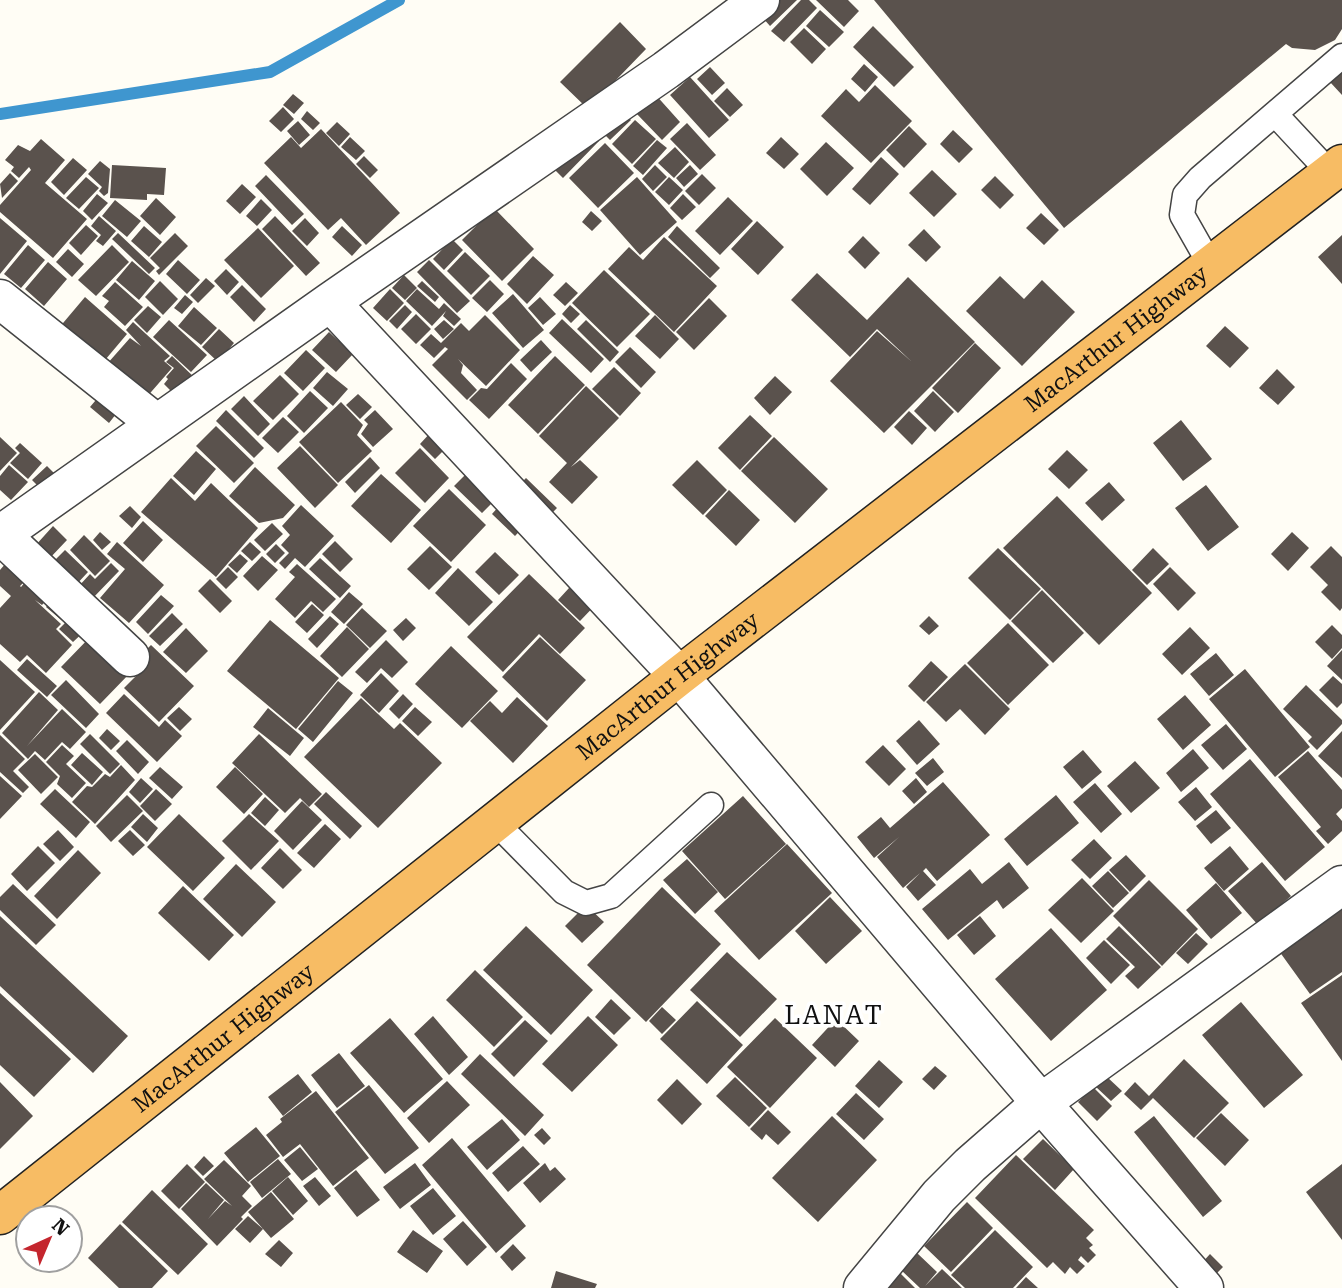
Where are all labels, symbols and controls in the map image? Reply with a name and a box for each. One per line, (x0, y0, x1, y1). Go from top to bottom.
street label: MacArthur Highway (1019, 260, 1213, 418)
street label: MacArthur Highway (572, 606, 765, 766)
street label: MacArthur Highway (127, 958, 320, 1118)
district label: LANAT (784, 1000, 884, 1030)
north arrow (14, 1204, 84, 1274)
text: N (47, 1214, 74, 1241)

